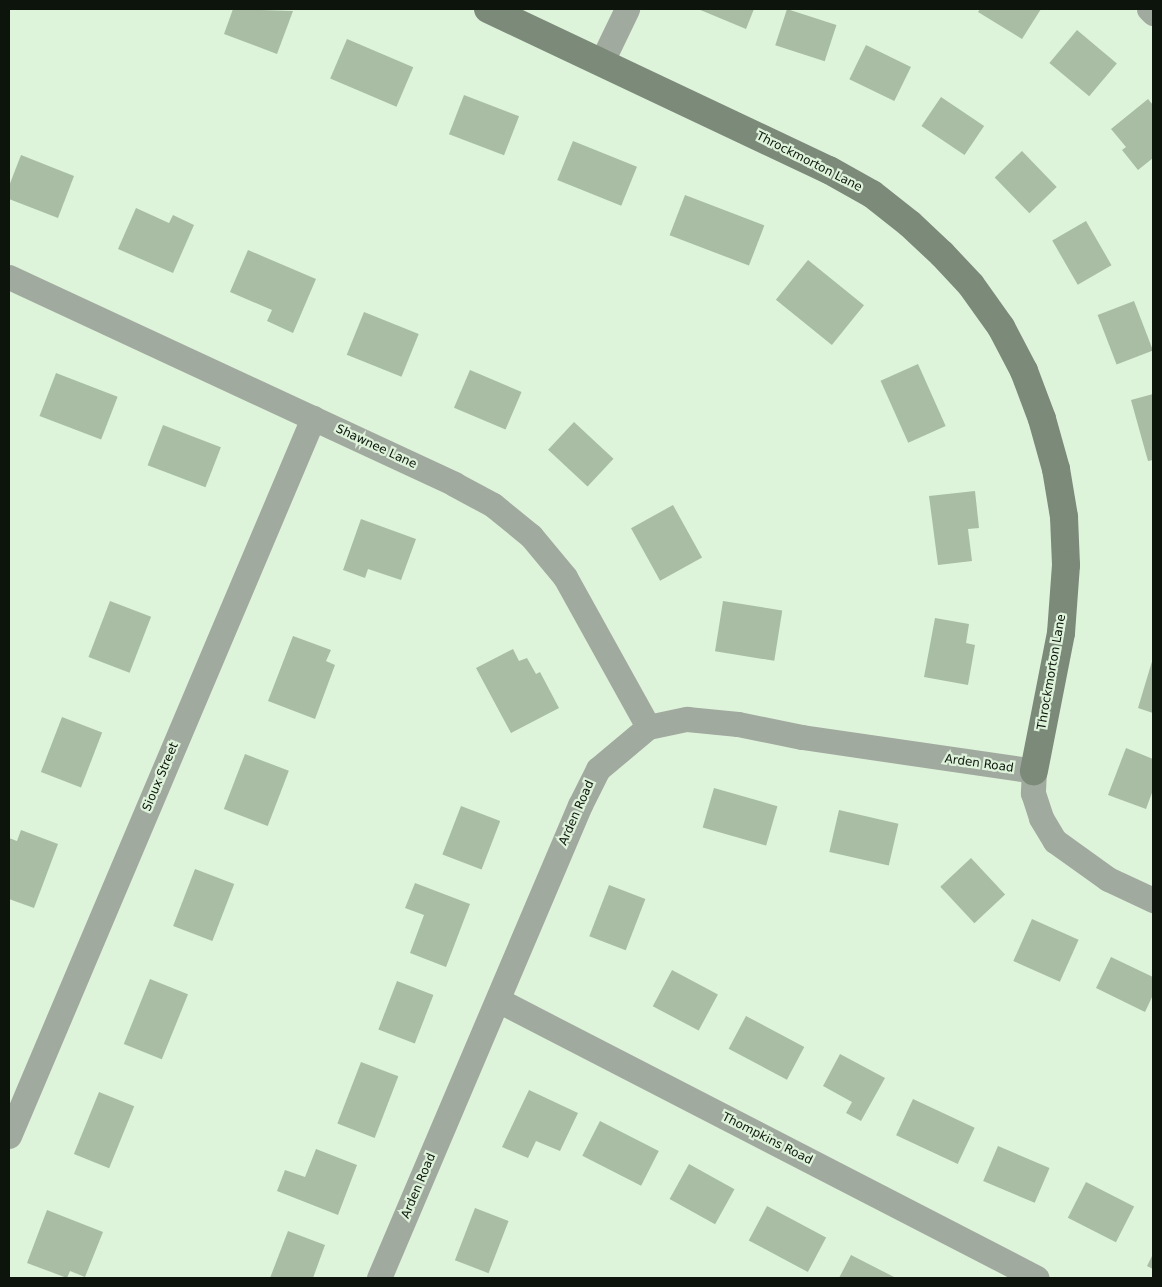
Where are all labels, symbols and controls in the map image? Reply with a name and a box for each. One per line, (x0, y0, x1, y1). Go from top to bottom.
street label: Throckmorton Lane (754, 129, 864, 195)
street label: Shawnee Lane (333, 422, 419, 472)
street label: Throckmorton Lane (1035, 613, 1069, 731)
street label: Sioux Street (140, 740, 182, 814)
street label: Arden Road (944, 752, 1014, 776)
street label: Arden Road (556, 778, 598, 848)
street label: Thompkins Road (719, 1110, 815, 1168)
street label: Arden Road (399, 1151, 439, 1221)

